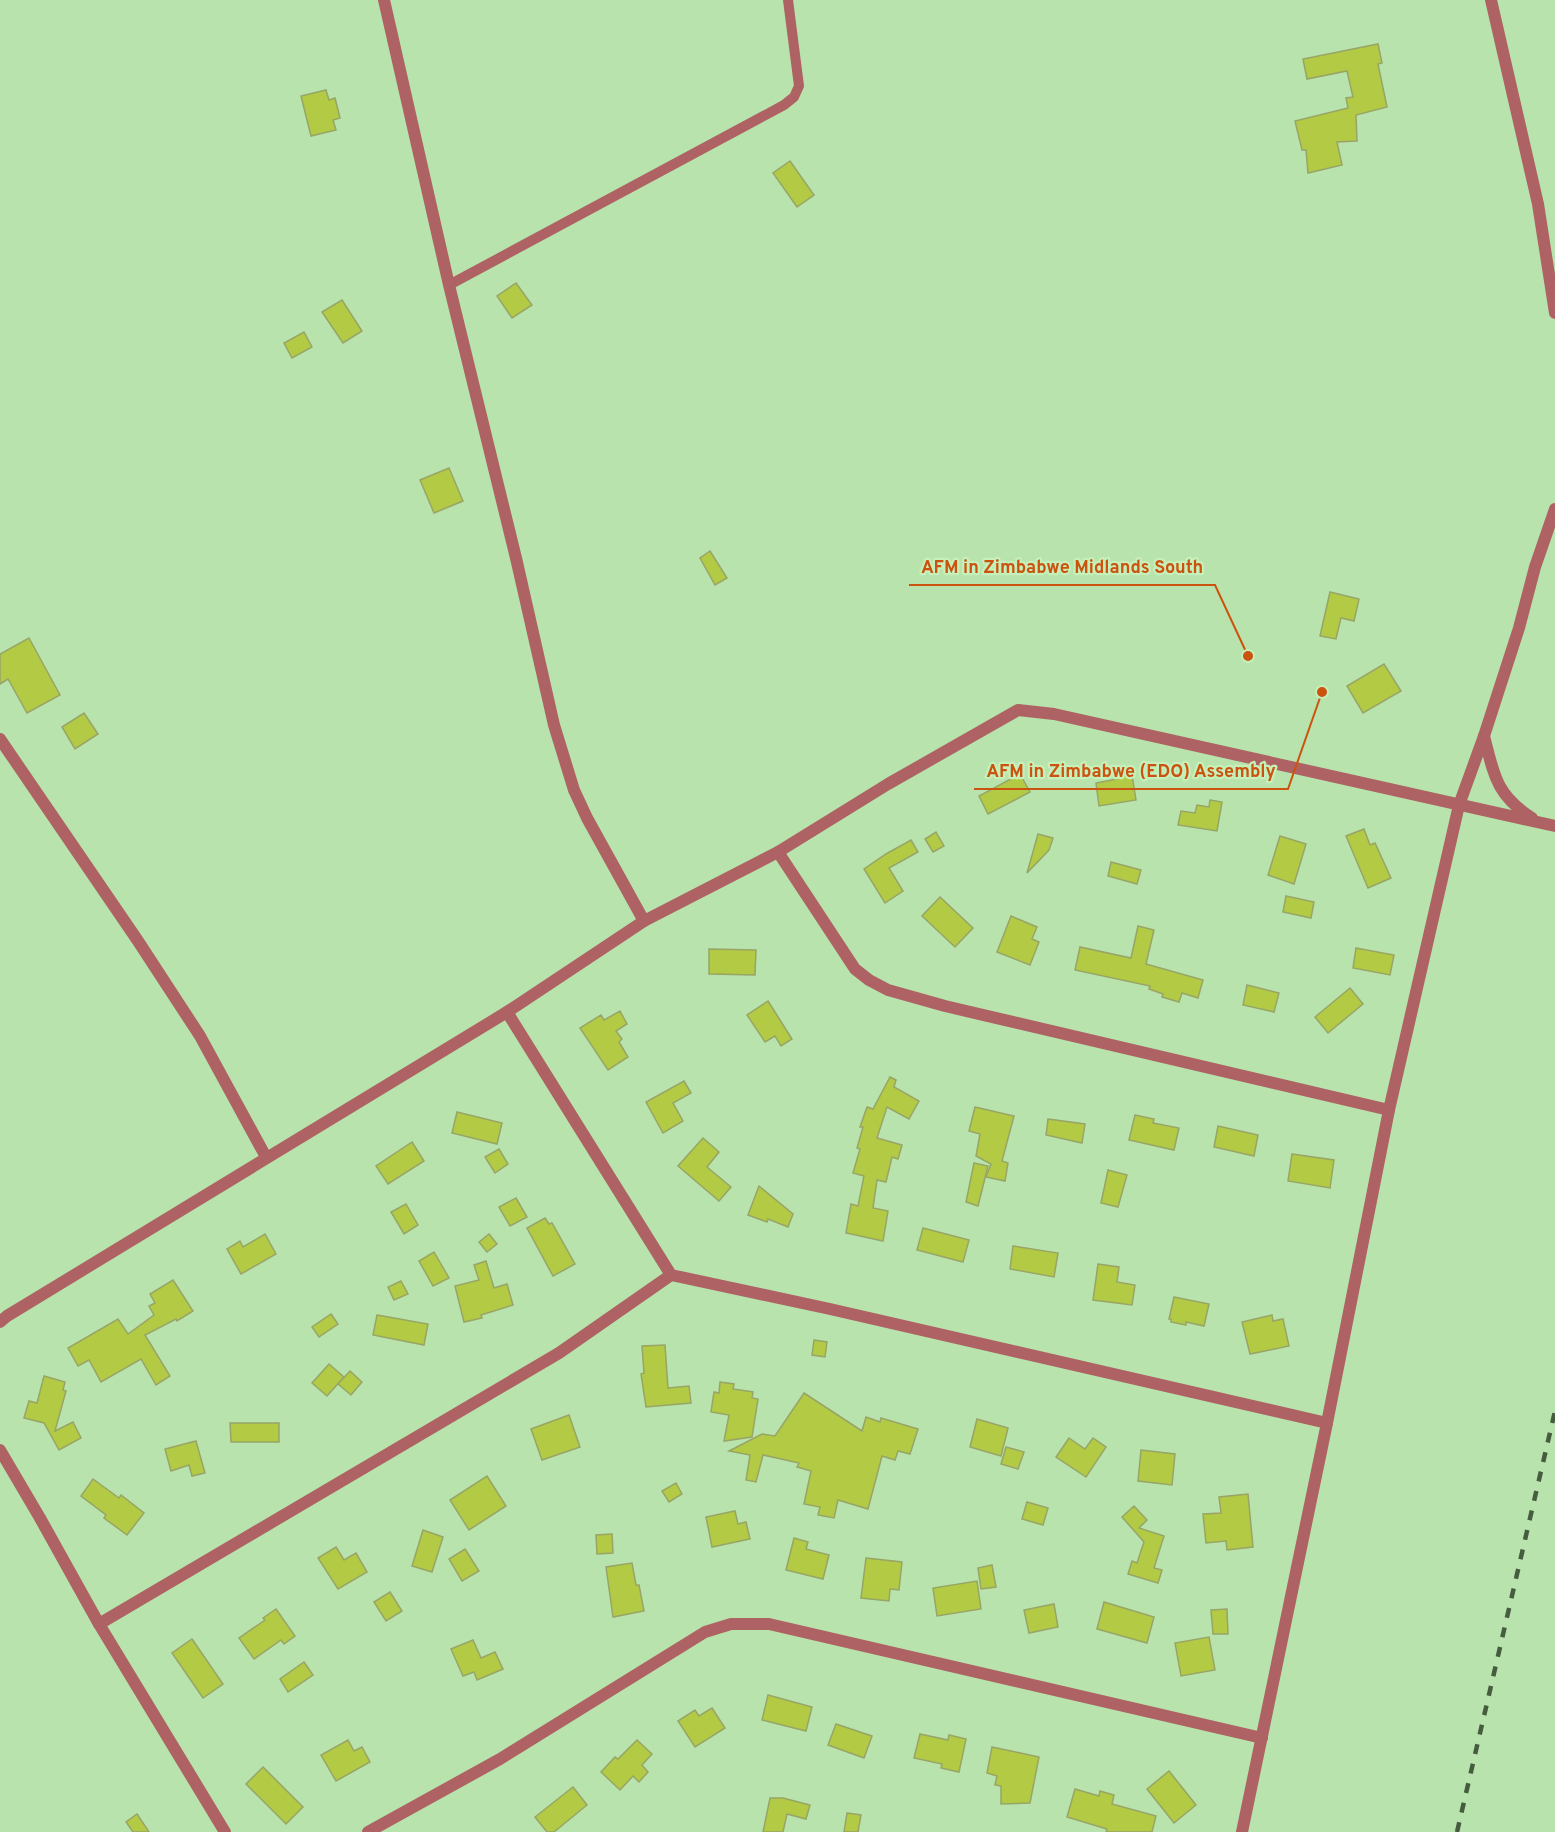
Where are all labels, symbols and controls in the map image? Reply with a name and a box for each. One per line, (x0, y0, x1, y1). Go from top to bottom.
callout: AFM in Zimbabwe Midlands South (909, 549, 1215, 585)
text: AFM in Zimbabwe Midlands South (921, 557, 1203, 580)
callout: AFM in Zimbabwe (EDO) Assembly (974, 753, 1288, 789)
text: AFM in Zimbabwe (EDO) Assembly (986, 761, 1276, 784)

